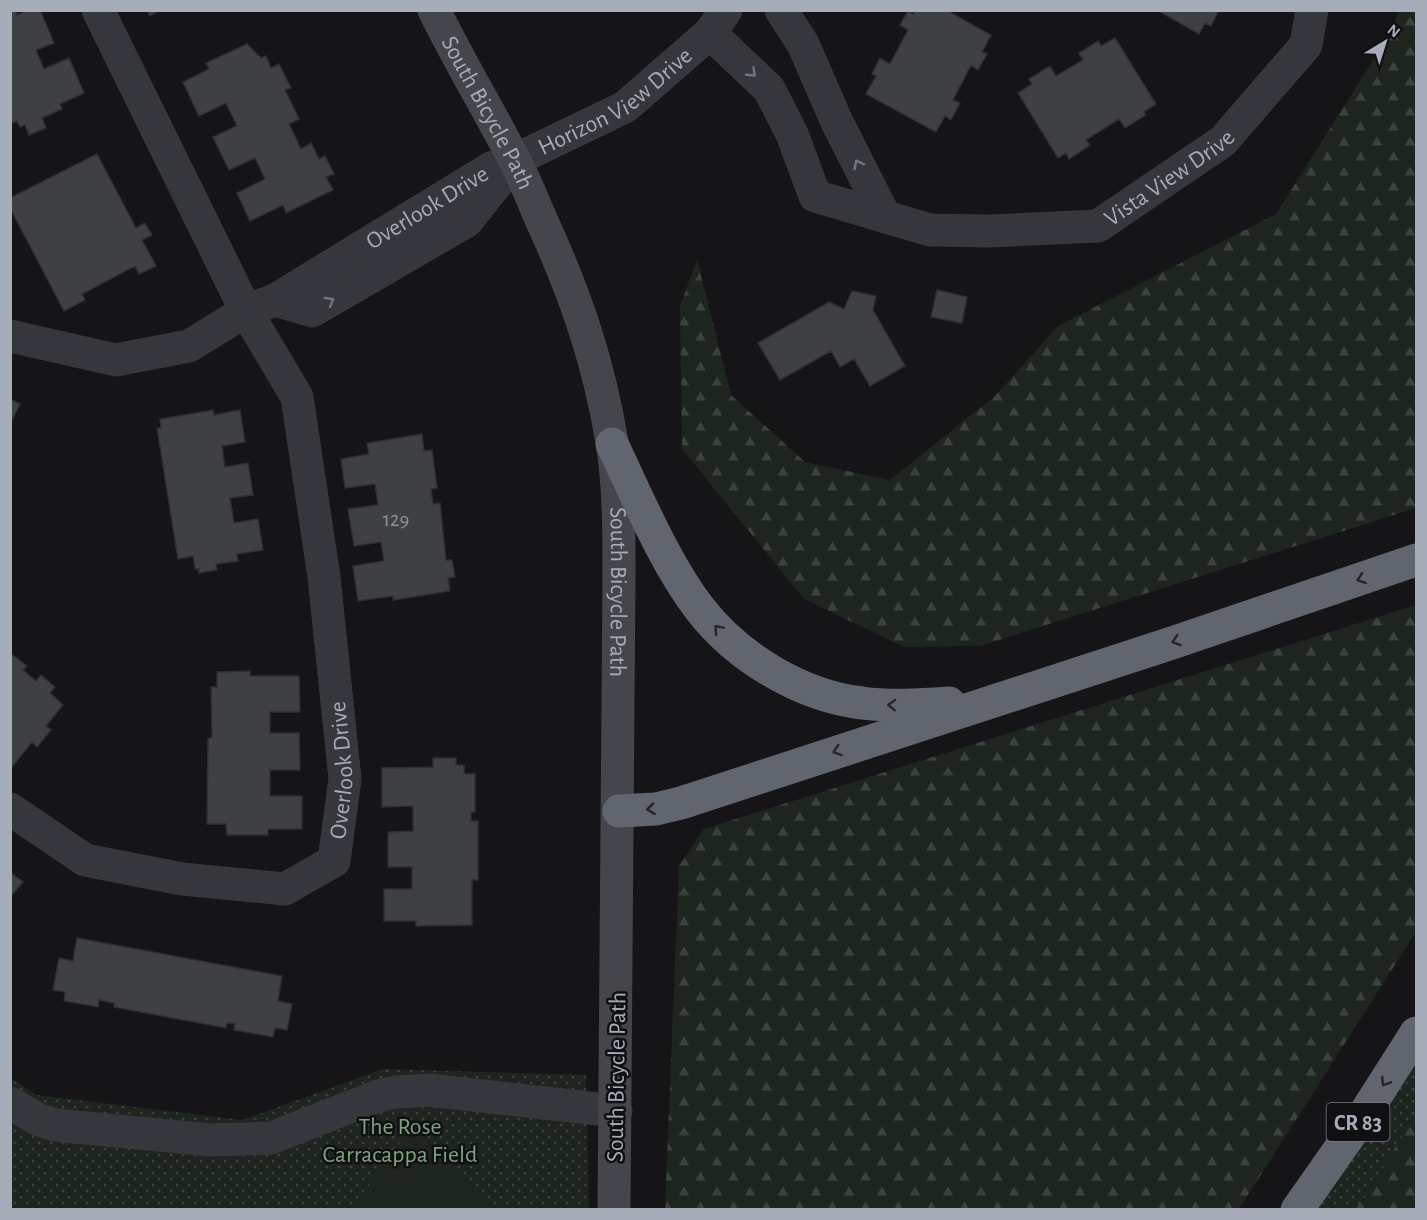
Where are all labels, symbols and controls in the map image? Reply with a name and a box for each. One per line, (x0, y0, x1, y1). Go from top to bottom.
north arrow (1355, 12, 1415, 72)
text: N (1384, 21, 1403, 41)
street label: South Bicycle Path (436, 32, 538, 193)
street label: Horizon View Drive (535, 43, 697, 160)
one-way arrow (746, 66, 756, 77)
street label: Vista View Drive (1100, 126, 1240, 231)
one-way arrow (854, 160, 866, 171)
street label: Overlook Drive (362, 162, 493, 254)
one-way arrow (324, 296, 334, 308)
street label: South Bicycle Path (605, 507, 630, 677)
house number: 129 (383, 509, 409, 530)
one-way arrow (1356, 572, 1367, 584)
one-way arrow (714, 626, 725, 636)
one-way arrow (1171, 634, 1182, 646)
one-way arrow (887, 698, 896, 711)
street label: Overlook Drive (326, 700, 358, 841)
one-way arrow (832, 744, 843, 757)
one-way arrow (646, 802, 655, 814)
street label: South Bicycle Path (604, 992, 630, 1162)
one-way arrow (1381, 1075, 1392, 1086)
road number: CR 83 (1326, 1103, 1390, 1141)
park label: The Rose Carracappa Field (323, 1115, 477, 1167)

